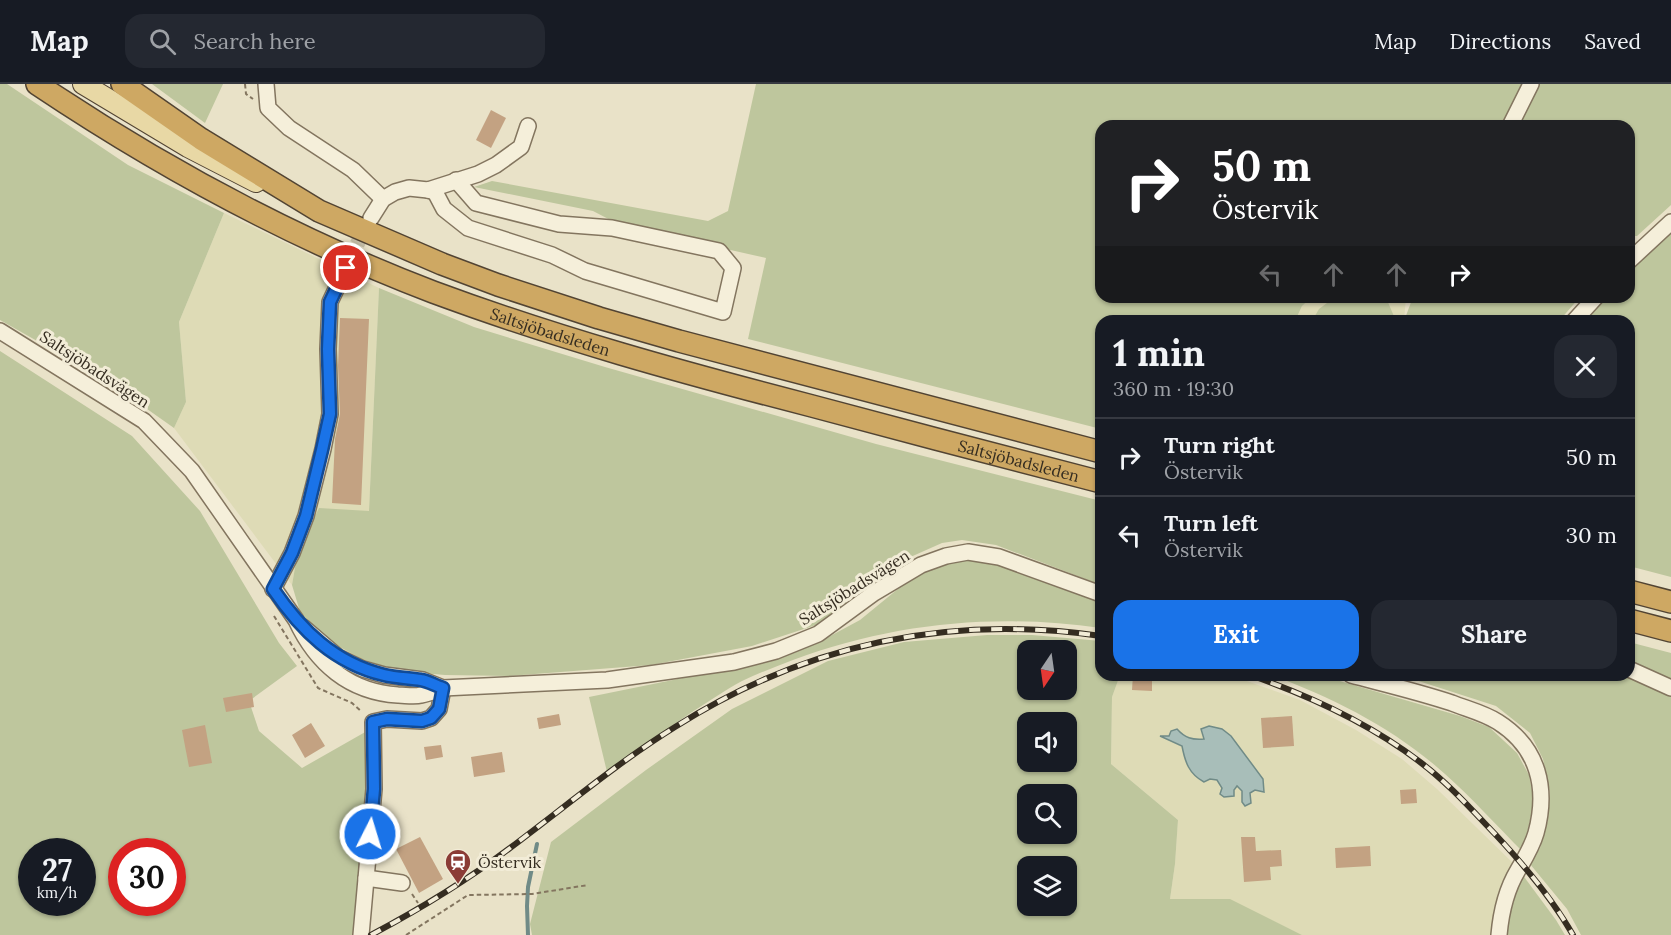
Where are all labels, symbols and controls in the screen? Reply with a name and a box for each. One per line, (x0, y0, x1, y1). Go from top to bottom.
search box (125, 14, 545, 68)
text: Map (30, 23, 89, 59)
icon: search (146, 25, 179, 58)
text: Search here (194, 27, 316, 55)
text: Map (1374, 28, 1417, 55)
text: Directions (1450, 28, 1551, 55)
text: Saved (1584, 28, 1641, 55)
text: 50 m (1212, 139, 1311, 193)
icon: right (1113, 144, 1191, 222)
text: Östervik (1212, 192, 1319, 226)
pin (320, 242, 371, 293)
icon: arrive (329, 251, 362, 284)
icon: left (1254, 258, 1287, 291)
icon: ahead (1317, 258, 1350, 291)
icon: ahead (1380, 258, 1413, 291)
icon: right (1443, 258, 1476, 291)
street label: Saltsjöbadsleden (488, 303, 613, 360)
street label: Saltsjöbadsvägen (36, 326, 154, 412)
text: 1 min (1113, 330, 1205, 376)
button: close (1554, 335, 1617, 398)
text: 360 m · 19:30 (1113, 376, 1234, 401)
text: Turn right (1164, 431, 1275, 459)
street label: Saltsjöbadsleden (956, 435, 1082, 486)
icon: right (1113, 441, 1146, 474)
text: 50 m (1566, 443, 1617, 471)
text: Östervik (1164, 459, 1243, 484)
text: Turn left (1164, 509, 1258, 537)
icon: left (1113, 519, 1146, 552)
text: 30 m (1566, 521, 1617, 549)
text: Östervik (1164, 537, 1243, 562)
street label: Saltsjöbadsvägen (795, 545, 913, 629)
button: Exit (1113, 600, 1359, 669)
button: Share (1371, 600, 1617, 669)
north arrow (1017, 640, 1077, 700)
map controls (1017, 640, 1077, 916)
button: sound (1017, 712, 1077, 772)
button: search (1017, 784, 1077, 844)
position arrow (338, 802, 402, 866)
speed limit sign: 30 (108, 838, 186, 916)
station icon: Östervik (443, 847, 473, 885)
text: 27 (42, 851, 72, 889)
place label: Östervik (478, 852, 542, 872)
button: layers (1017, 856, 1077, 916)
text: km/h (37, 883, 77, 902)

